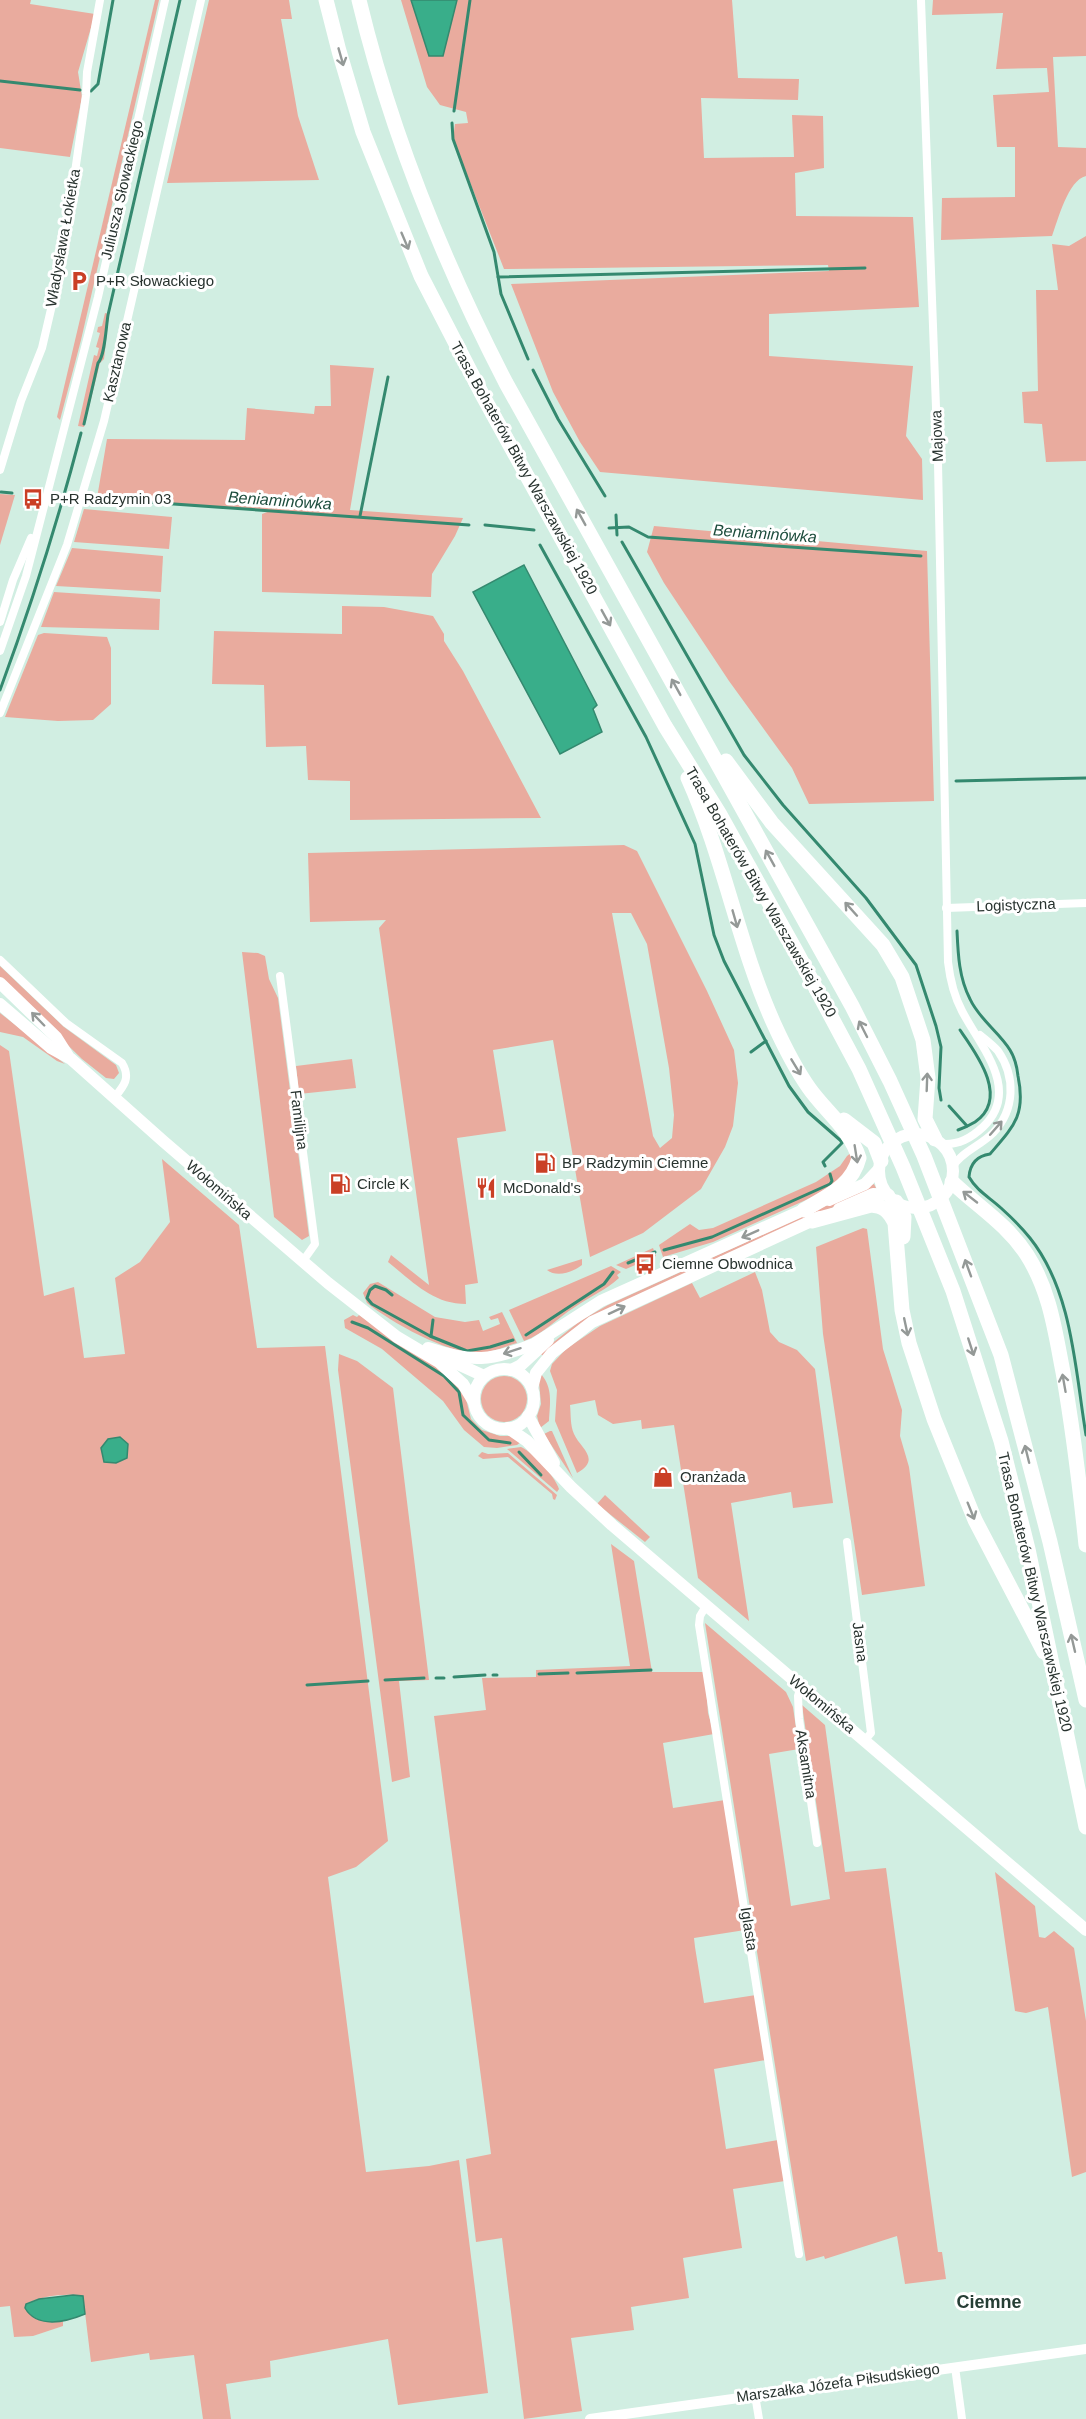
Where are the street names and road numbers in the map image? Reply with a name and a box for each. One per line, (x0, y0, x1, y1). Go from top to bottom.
street label: Juliusza Słowackiego (97, 119, 146, 261)
street label: Władysława Łokietka (42, 167, 83, 308)
street label: Kasztanowa (99, 320, 134, 404)
street label: Trasa Bohaterów Bitwy Warszawskiej 1920 (448, 338, 601, 597)
street label: Majowa (927, 409, 946, 462)
street label: Trasa Bohaterów Bitwy Warszawskiej 1920 (682, 763, 840, 1020)
street label: Logistyczna (976, 895, 1057, 914)
street label: Familijna (287, 1089, 312, 1151)
street label: Wołomińska (183, 1156, 256, 1223)
street label: Trasa Bohaterów Bitwy Warszawskiej 1920 (995, 1450, 1076, 1733)
street label: Jasna (850, 1621, 871, 1663)
street label: Wołomińska (786, 1671, 859, 1737)
street label: Aksamitna (793, 1728, 820, 1800)
street label: Iglasta (738, 1906, 761, 1953)
street label: Marszałka Józefa Piłsudskiego (735, 2360, 941, 2405)

